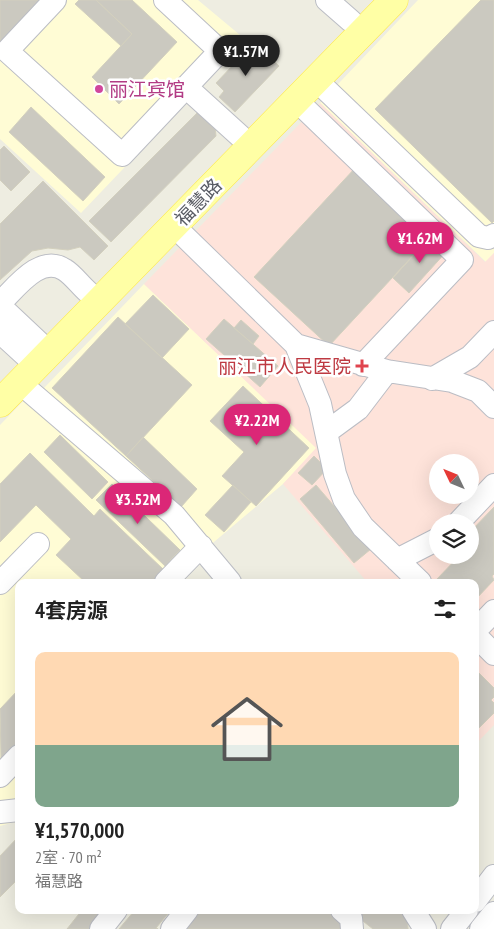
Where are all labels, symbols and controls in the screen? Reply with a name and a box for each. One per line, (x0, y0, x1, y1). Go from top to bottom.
pin: ¥1.57M (205, 34, 287, 77)
text: ¥1.57M (224, 41, 268, 61)
place label: 丽江宾馆 (109, 77, 185, 101)
marker: 丽江宾馆 (93, 83, 105, 95)
street label: 福慧路 (170, 173, 226, 231)
pin: ¥1.62M (379, 222, 461, 264)
text: ¥1.62M (398, 228, 442, 248)
place label: 丽江市人民医院 (218, 354, 351, 378)
marker: 丽江市人民医院 (355, 359, 369, 373)
pin: ¥2.22M (216, 404, 298, 446)
text: ¥2.22M (235, 410, 279, 430)
north arrow (429, 454, 479, 504)
map controls (429, 454, 479, 564)
pin: ¥3.52M (97, 482, 179, 525)
text: ¥3.52M (116, 489, 160, 509)
button: layers (429, 514, 479, 564)
icon: filters (431, 595, 459, 623)
text: 4套房源 (35, 597, 108, 624)
icon: home (202, 684, 292, 774)
text: ¥1,570,000 (35, 817, 124, 844)
text: 2室 · 70 m² (35, 847, 102, 867)
text: 福慧路 (35, 871, 83, 891)

